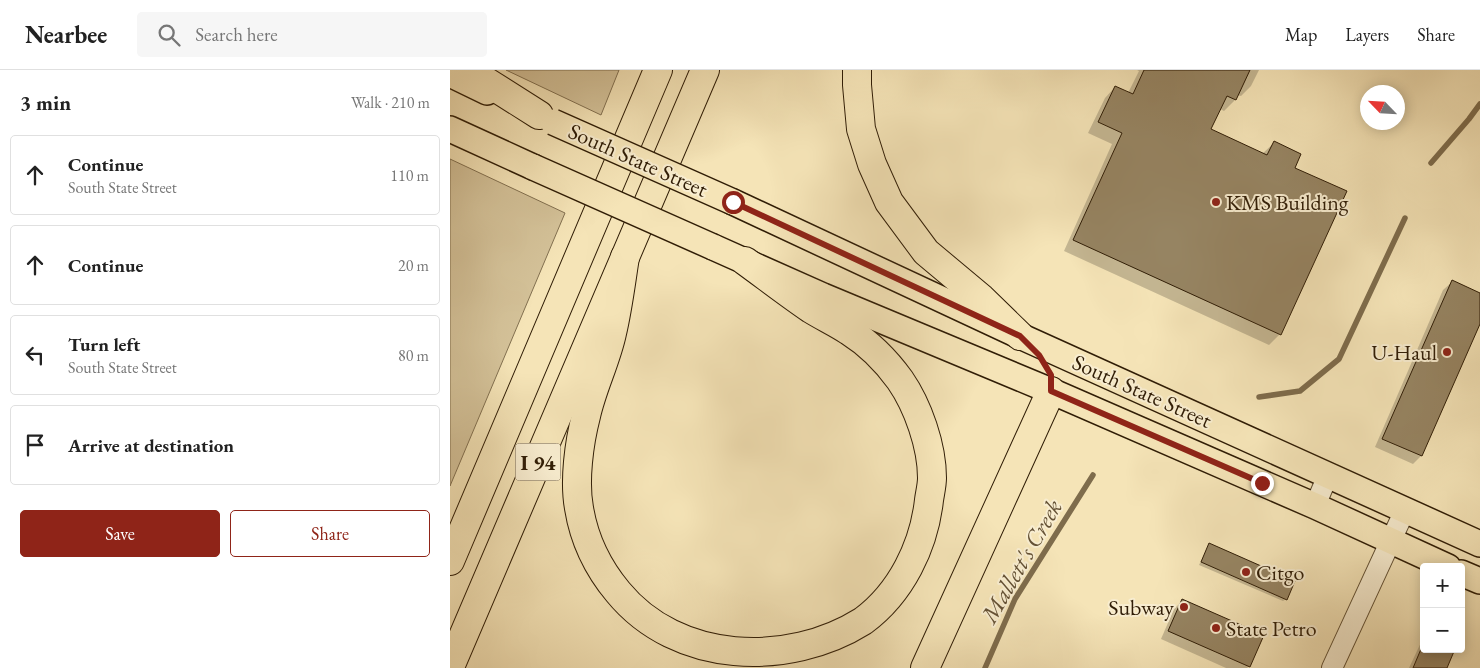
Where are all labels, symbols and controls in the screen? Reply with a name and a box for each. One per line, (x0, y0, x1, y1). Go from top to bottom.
search box (137, 12, 487, 57)
text: Nearbee (25, 19, 107, 50)
icon: search (155, 21, 183, 49)
text: Search here (195, 22, 278, 47)
text: Map (1285, 23, 1317, 46)
text: Layers (1345, 23, 1389, 46)
text: Share (1417, 23, 1455, 46)
north arrow (1360, 85, 1405, 130)
text: 3 min (20, 89, 71, 116)
text: Walk · 210 m (351, 92, 430, 113)
street label: South State Street (564, 116, 712, 204)
text: Continue (68, 152, 143, 177)
icon: ahead (21, 161, 49, 189)
text: 110 m (390, 165, 429, 186)
text: South State Street (68, 177, 177, 198)
place label: KMS Building (1226, 188, 1349, 217)
route start (722, 191, 745, 214)
marker: KMS Building (1210, 196, 1222, 208)
icon: ahead (21, 251, 49, 279)
text: Continue (68, 253, 143, 278)
text: 20 m (398, 255, 429, 276)
text: Turn left (68, 332, 140, 357)
place label: U-Haul (1371, 338, 1437, 367)
icon: left (21, 341, 49, 369)
text: 80 m (398, 345, 429, 366)
marker: U-Haul (1441, 346, 1453, 358)
street label: South State Street (1068, 347, 1216, 435)
text: South State Street (68, 357, 177, 378)
icon: arrive (21, 431, 49, 459)
text: Arrive at destination (68, 433, 234, 458)
road number: I 94 (516, 444, 560, 481)
route end (1251, 472, 1274, 495)
water label: Mallett's Creek (972, 494, 1069, 630)
button: Save (20, 510, 220, 557)
button: Share (230, 510, 430, 557)
place label: Citgo (1256, 558, 1304, 587)
map controls (1420, 563, 1465, 653)
button: + (1420, 563, 1465, 608)
marker: Citgo (1240, 566, 1252, 578)
place label: Subway (1108, 593, 1174, 622)
marker: Subway (1178, 601, 1190, 613)
button: − (1420, 608, 1465, 653)
place label: State Petro (1226, 614, 1317, 643)
marker: State Petro (1210, 622, 1222, 634)

